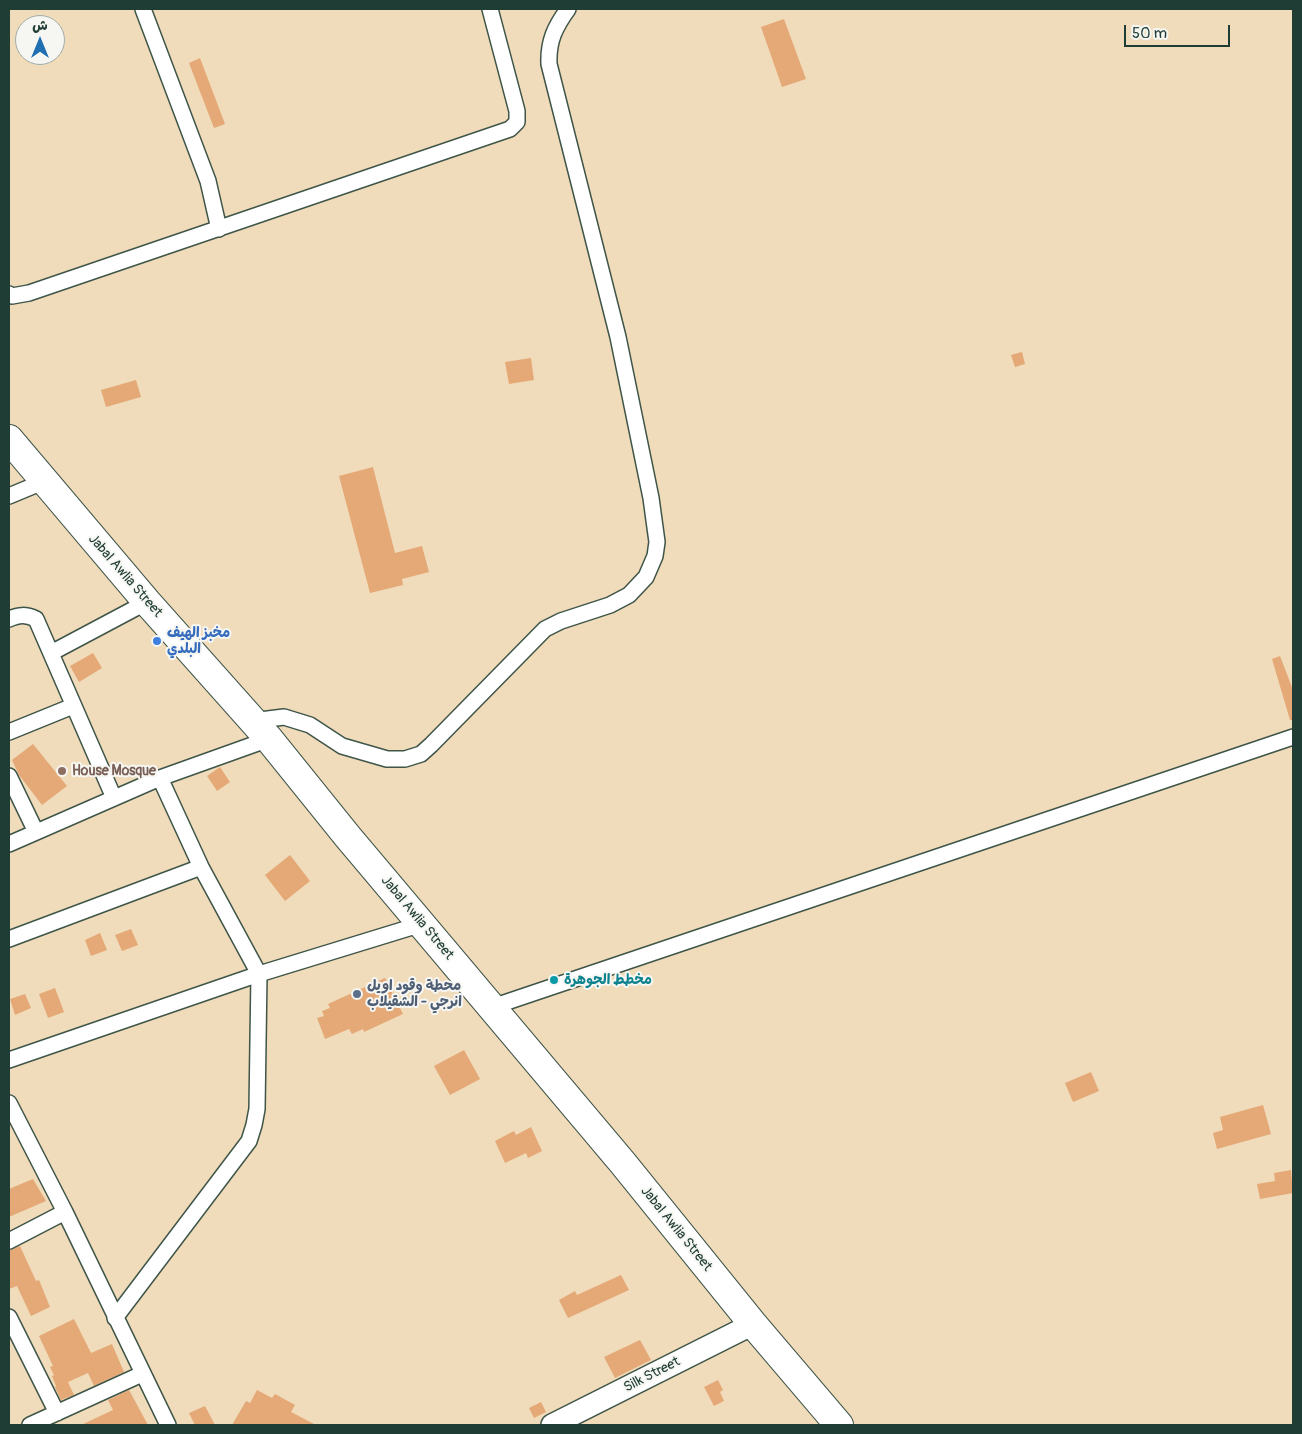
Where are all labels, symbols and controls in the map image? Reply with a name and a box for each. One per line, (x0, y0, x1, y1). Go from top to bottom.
north arrow (15, 15, 65, 65)
scale bar (1127, 15, 1233, 47)
text: ش (32, 17, 48, 34)
text: 50 m (1132, 24, 1167, 43)
street label: Jabal Awlia Street (84, 531, 166, 621)
place label: مخبز الهيف البلدي (167, 625, 230, 658)
marker: مخبز الهيف البلدي (151, 635, 163, 647)
place label: House Mosque (72, 763, 156, 779)
marker: House Mosque (56, 765, 68, 777)
street label: Jabal Awlia Street (377, 873, 457, 963)
place label: مخطط الجوهرة (564, 972, 652, 988)
marker: مخطط الجوهرة (548, 974, 560, 986)
place label: محطة وقود اويل انرجي - الشقيلاب (367, 978, 462, 1010)
marker: محطة وقود اويل انرجي - الشقيلاب (351, 988, 363, 1000)
street label: Jabal Awlia Street (637, 1183, 715, 1275)
street label: Silk Street (621, 1354, 683, 1396)

